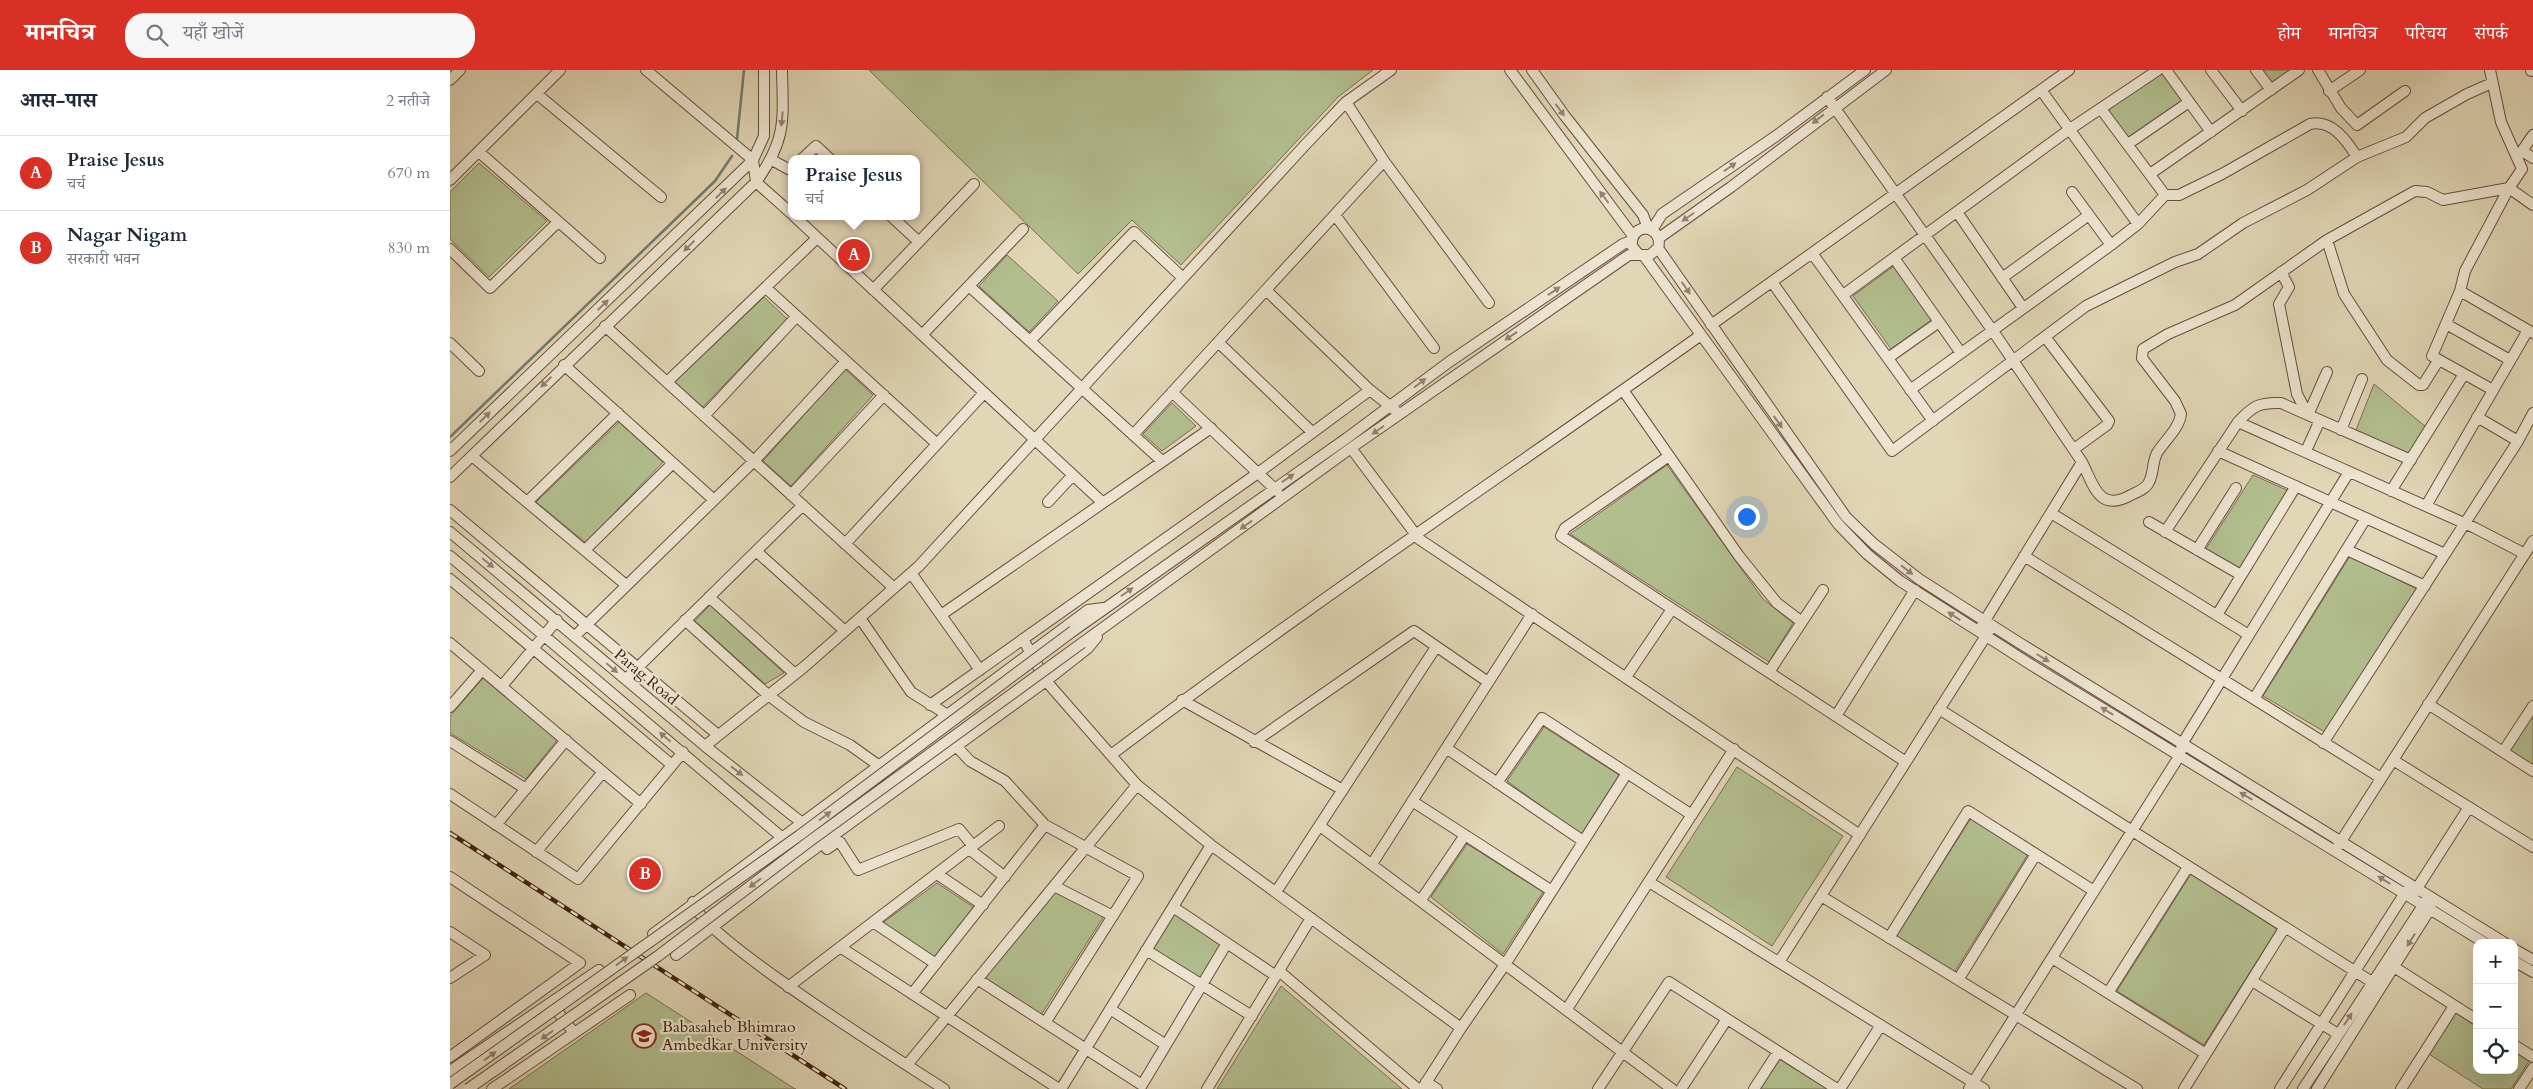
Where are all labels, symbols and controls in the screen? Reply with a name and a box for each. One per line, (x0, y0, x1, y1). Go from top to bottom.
search box (125, 13, 475, 58)
text: मानचित्र (25, 16, 95, 49)
text: यहाँ खोजें (183, 20, 244, 46)
icon: search (143, 21, 171, 49)
text: होम (2278, 21, 2301, 46)
text: मानचित्र (2329, 21, 2377, 46)
text: परिचय (2405, 21, 2446, 46)
text: संपर्क (2474, 21, 2508, 46)
text: आस-पास (20, 86, 97, 115)
text: 2 नतीजे (386, 90, 430, 112)
one-way arrow (1555, 103, 1565, 116)
one-way arrow (778, 111, 786, 127)
one-way arrow (1812, 114, 1825, 125)
text: Praise Jesus (67, 147, 164, 173)
popup (788, 155, 920, 220)
text: A (30, 162, 42, 184)
text: 670 m (388, 162, 430, 184)
text: Praise Jesus (805, 162, 903, 188)
one-way arrow (1724, 163, 1737, 172)
text: चर्च (67, 173, 85, 195)
one-way arrow (714, 187, 726, 199)
text: चर्च (805, 188, 824, 210)
one-way arrow (1599, 190, 1609, 204)
one-way arrow (1682, 212, 1695, 222)
text: Nagar Nigam (67, 222, 187, 248)
pin: A (838, 236, 870, 274)
text: B (30, 237, 42, 259)
text: 830 m (388, 237, 430, 259)
one-way arrow (683, 240, 695, 252)
text: सरकारी भवन (67, 248, 140, 270)
one-way arrow (1681, 282, 1691, 295)
one-way arrow (1547, 286, 1560, 296)
one-way arrow (597, 299, 609, 311)
one-way arrow (1504, 331, 1517, 341)
one-way arrow (541, 376, 553, 388)
one-way arrow (1413, 378, 1426, 389)
one-way arrow (479, 411, 491, 423)
one-way arrow (1773, 415, 1783, 429)
one-way arrow (1371, 425, 1385, 435)
one-way arrow (1281, 473, 1295, 483)
your location (1734, 504, 1760, 530)
one-way arrow (1239, 520, 1253, 530)
one-way arrow (481, 558, 494, 569)
one-way arrow (1900, 564, 1913, 575)
one-way arrow (1120, 587, 1134, 597)
one-way arrow (1948, 611, 1961, 620)
street label: Parag Road (609, 644, 683, 711)
one-way arrow (2037, 653, 2050, 663)
one-way arrow (605, 662, 618, 673)
one-way arrow (2100, 706, 2113, 715)
one-way arrow (658, 731, 671, 742)
one-way arrow (730, 766, 743, 777)
one-way arrow (2239, 791, 2252, 800)
one-way arrow (818, 810, 831, 821)
pin: B (629, 855, 661, 893)
one-way arrow (2378, 876, 2391, 885)
one-way arrow (748, 878, 761, 888)
one-way arrow (2406, 933, 2415, 947)
map controls (2473, 939, 2518, 1074)
button: + (2473, 939, 2518, 984)
one-way arrow (615, 956, 629, 966)
button: − (2473, 984, 2518, 1029)
one-way arrow (2344, 1012, 2353, 1025)
place label: Babasaheb Bhimrao Ambedkar University (662, 1016, 809, 1056)
school or university icon: Babasaheb Bhimrao Ambedkar University (631, 1023, 657, 1049)
button: locate (2473, 1029, 2518, 1074)
one-way arrow (541, 1030, 554, 1040)
one-way arrow (483, 1051, 497, 1061)

